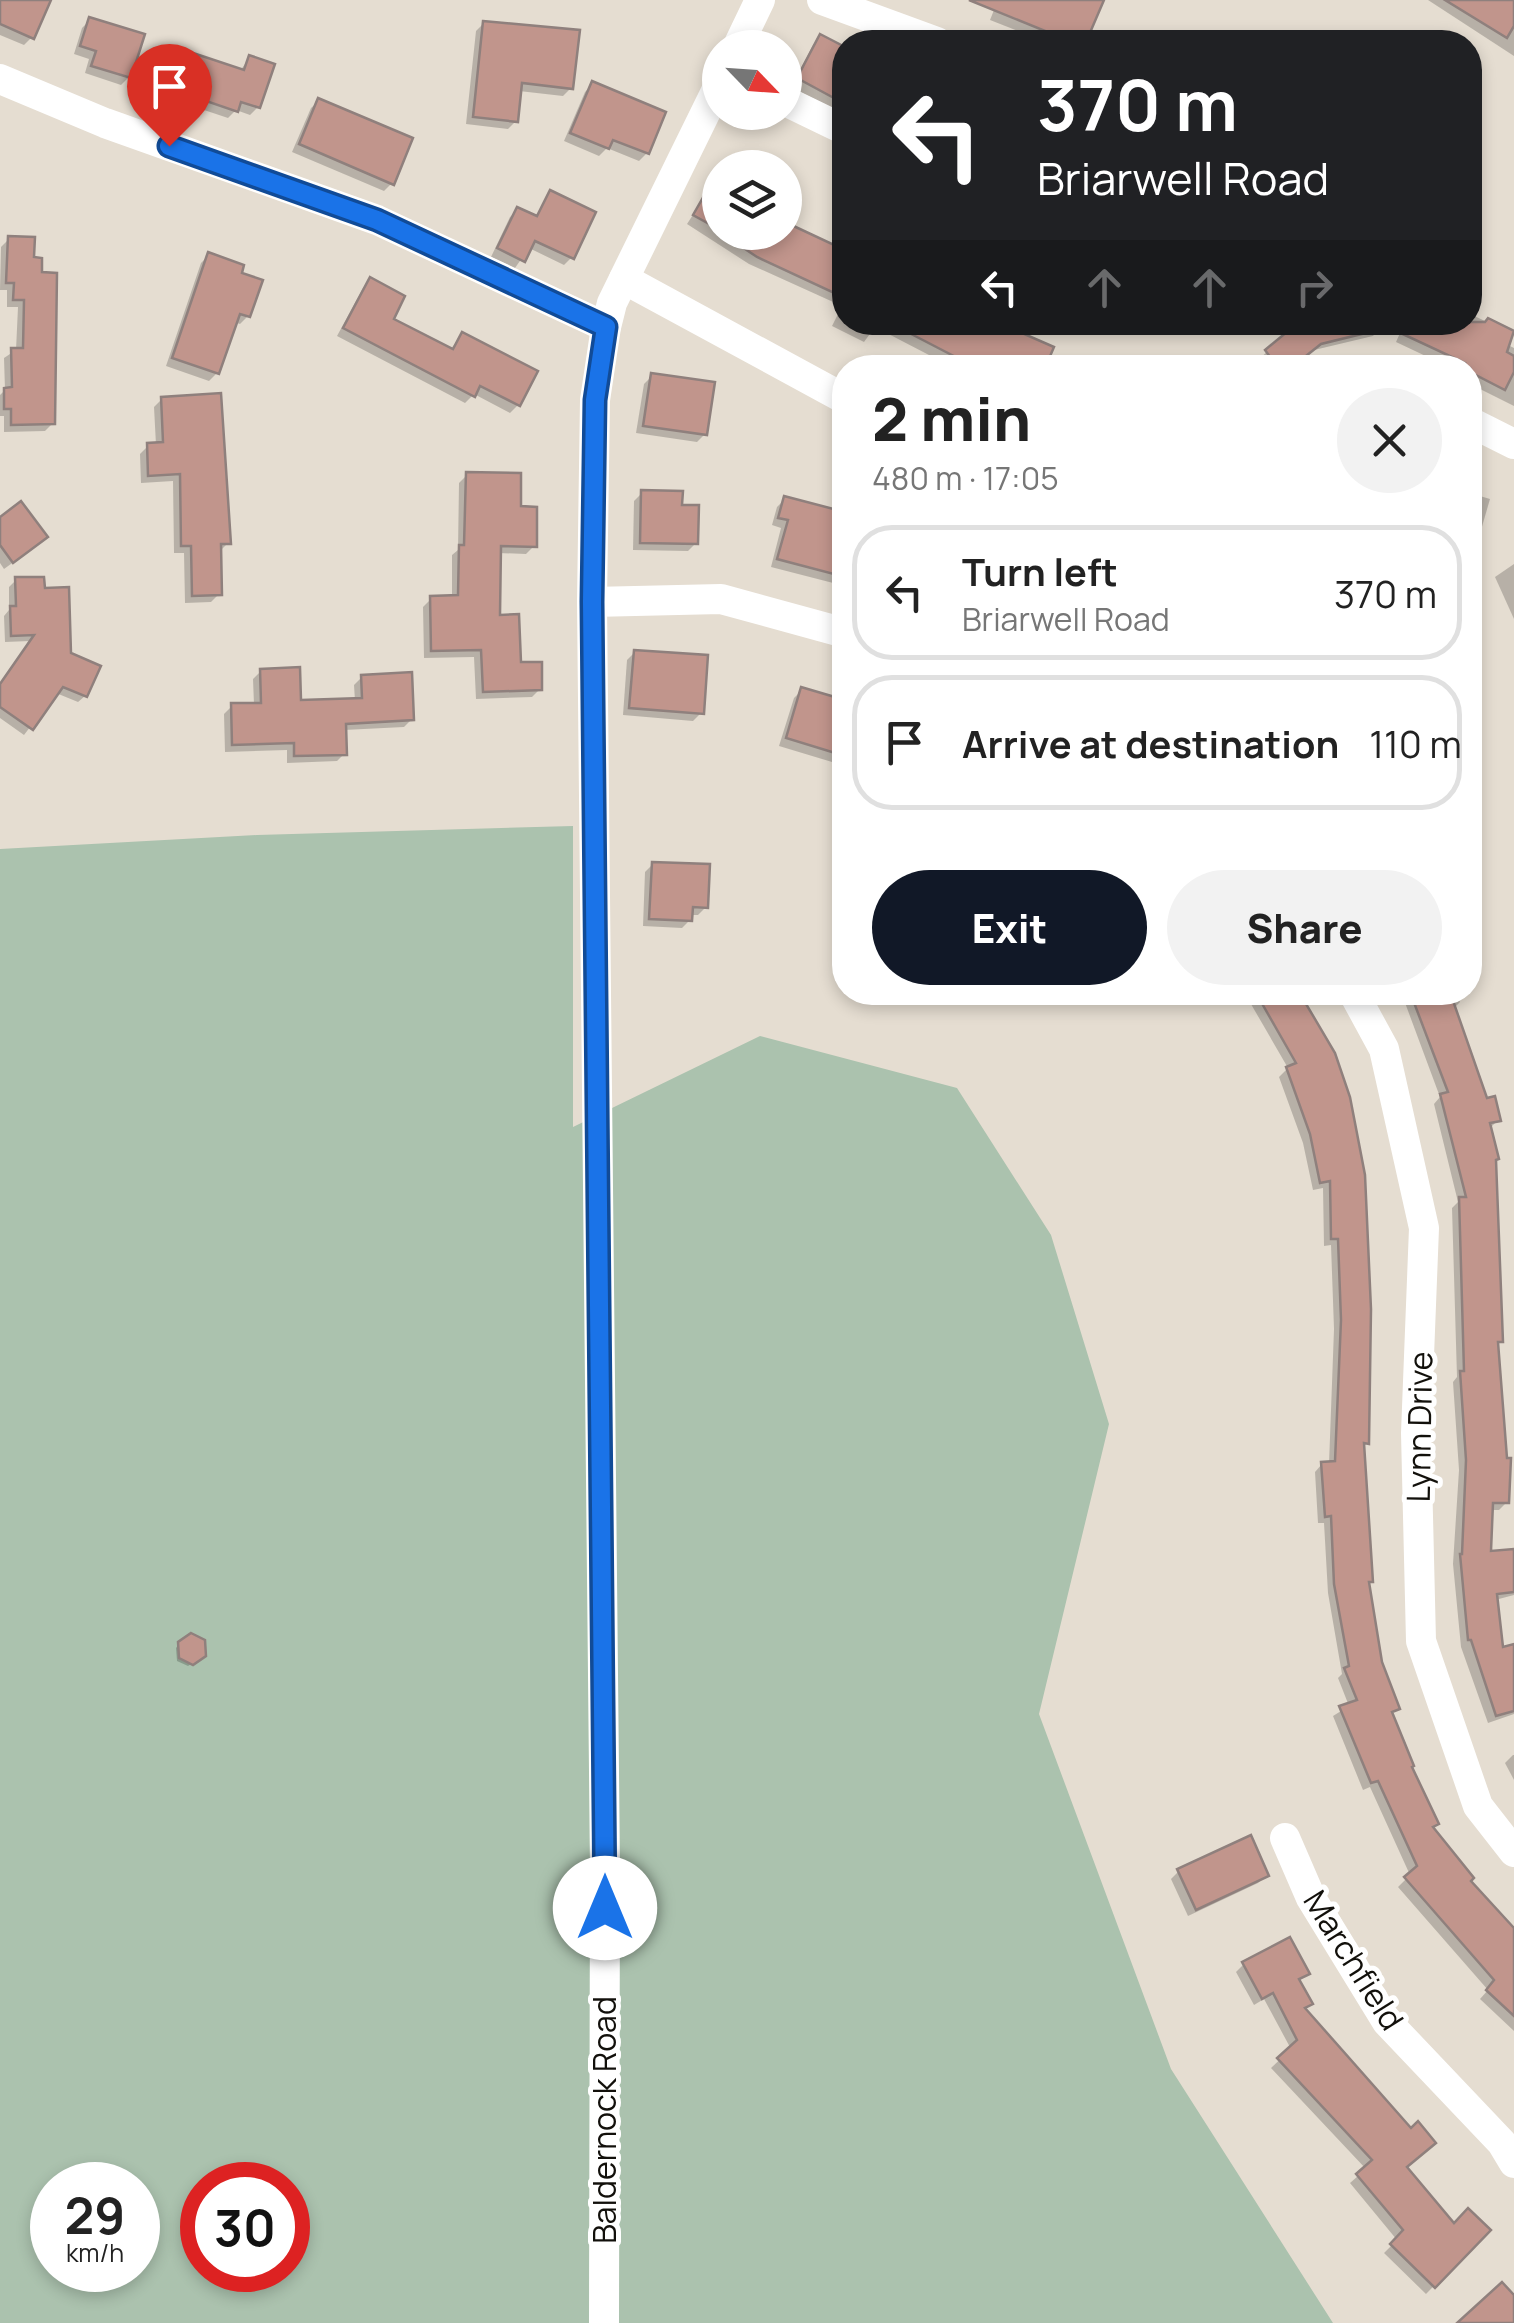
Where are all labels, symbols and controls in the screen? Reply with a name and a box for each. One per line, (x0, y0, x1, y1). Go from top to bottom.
north arrow (702, 30, 802, 130)
map controls (702, 30, 802, 250)
pin (127, 44, 212, 147)
text: 370 m (1037, 56, 1238, 152)
icon: arrive (142, 59, 197, 114)
icon: left (872, 70, 1002, 200)
text: Briarwell Road (1037, 147, 1329, 209)
button: layers (702, 150, 802, 250)
icon: left (972, 260, 1027, 315)
icon: ahead (1077, 260, 1132, 315)
icon: ahead (1182, 260, 1237, 315)
icon: right (1287, 260, 1342, 315)
text: 2 min (872, 377, 1031, 459)
button: close (1337, 388, 1442, 493)
text: 480 m · 17:05 (872, 456, 1059, 500)
text: Turn left (962, 545, 1118, 597)
icon: left (877, 565, 932, 620)
text: 370 m (1334, 567, 1437, 619)
text: Briarwell Road (962, 597, 1170, 641)
icon: arrive (877, 715, 932, 770)
text: Arrive at destination (962, 717, 1339, 769)
text: 110 m (1369, 717, 1462, 769)
button: Exit (872, 870, 1147, 985)
button: Share (1167, 870, 1442, 985)
street label: Lynn Drive (1396, 1351, 1442, 1503)
position arrow (553, 1856, 657, 1960)
street label: Marchfield (1294, 1882, 1414, 2038)
street label: Baldernock Road (582, 1996, 626, 2244)
speed limit sign: 30 (180, 2162, 310, 2292)
text: 29 (65, 2181, 125, 2249)
text: km/h (66, 2235, 124, 2270)

